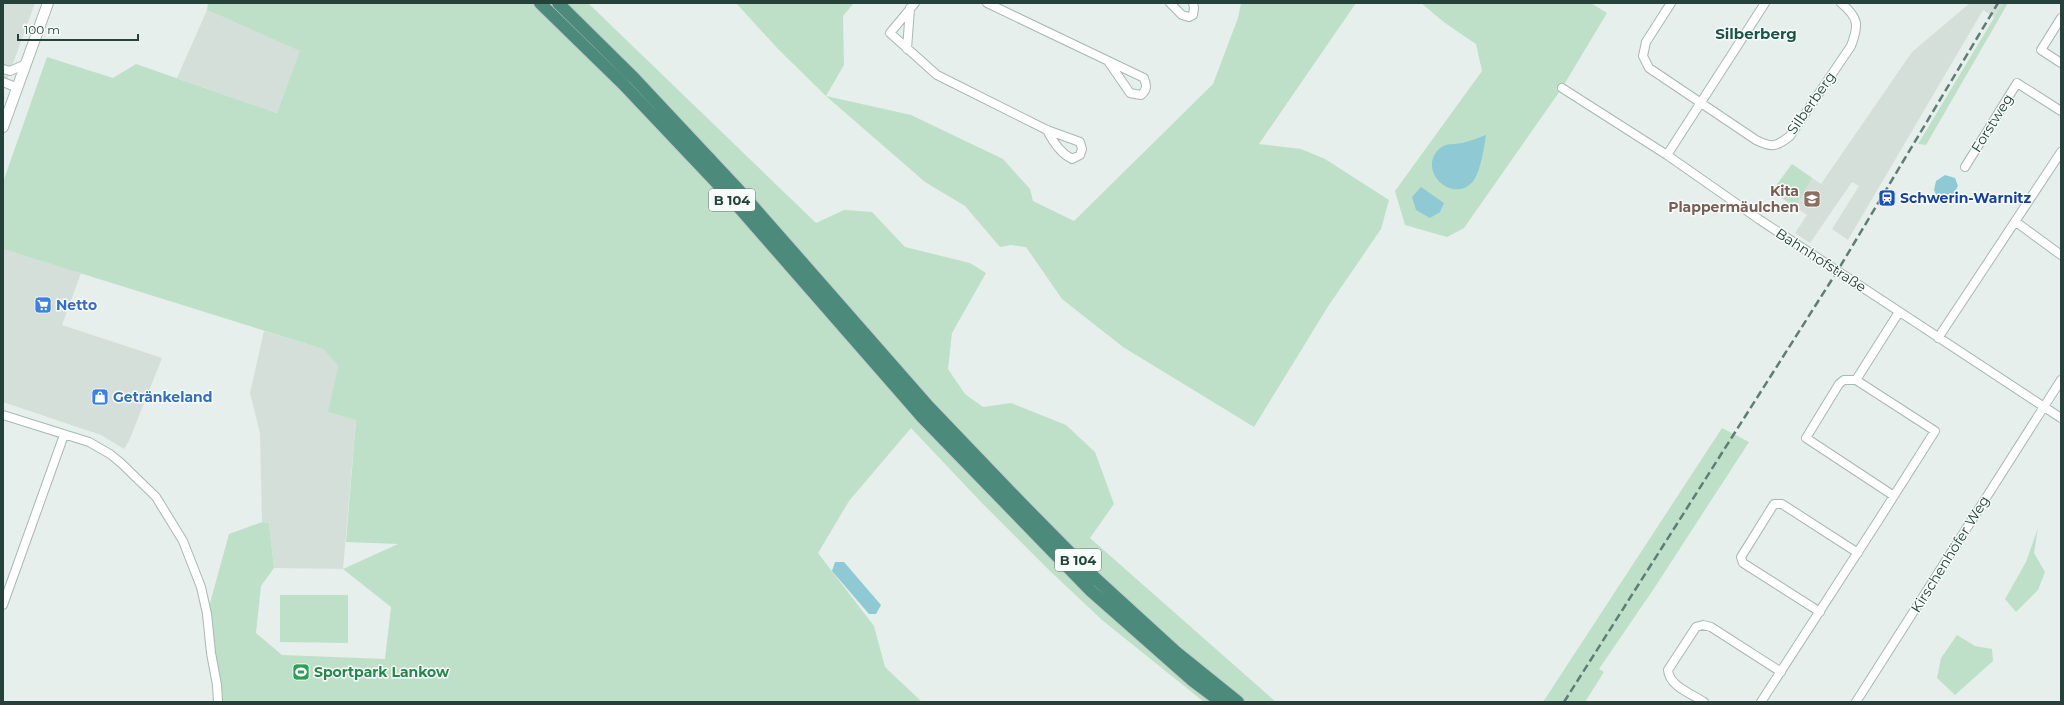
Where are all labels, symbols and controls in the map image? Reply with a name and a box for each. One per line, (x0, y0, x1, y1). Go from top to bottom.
scale bar (18, 16, 138, 42)
text: 100 m (24, 22, 60, 37)
district label: Silberberg (1715, 24, 1797, 43)
street label: Silberberg (1783, 68, 1839, 138)
street label: Forstweg (1967, 90, 2017, 156)
place label: Kita Plappermäulchen (1668, 182, 1799, 216)
station icon: Schwerin-Warnitz (1877, 188, 1897, 208)
road number: B 104 (709, 189, 755, 211)
school or university icon: Kita Plappermäulchen (1802, 189, 1822, 209)
place label: Schwerin-Warnitz (1900, 189, 2031, 207)
street label: Bahnhofstraße (1772, 224, 1870, 296)
supermarket icon: Netto (33, 295, 53, 315)
place label: Netto (56, 296, 97, 314)
shop icon: Getränkeland (90, 387, 110, 407)
place label: Getränkeland (113, 388, 212, 406)
street label: Kirschenhöfer Weg (1907, 492, 1993, 616)
road number: B 104 (1055, 549, 1101, 571)
sports icon: Sportpark Lankow (291, 662, 311, 682)
place label: Sportpark Lankow (314, 663, 450, 681)

